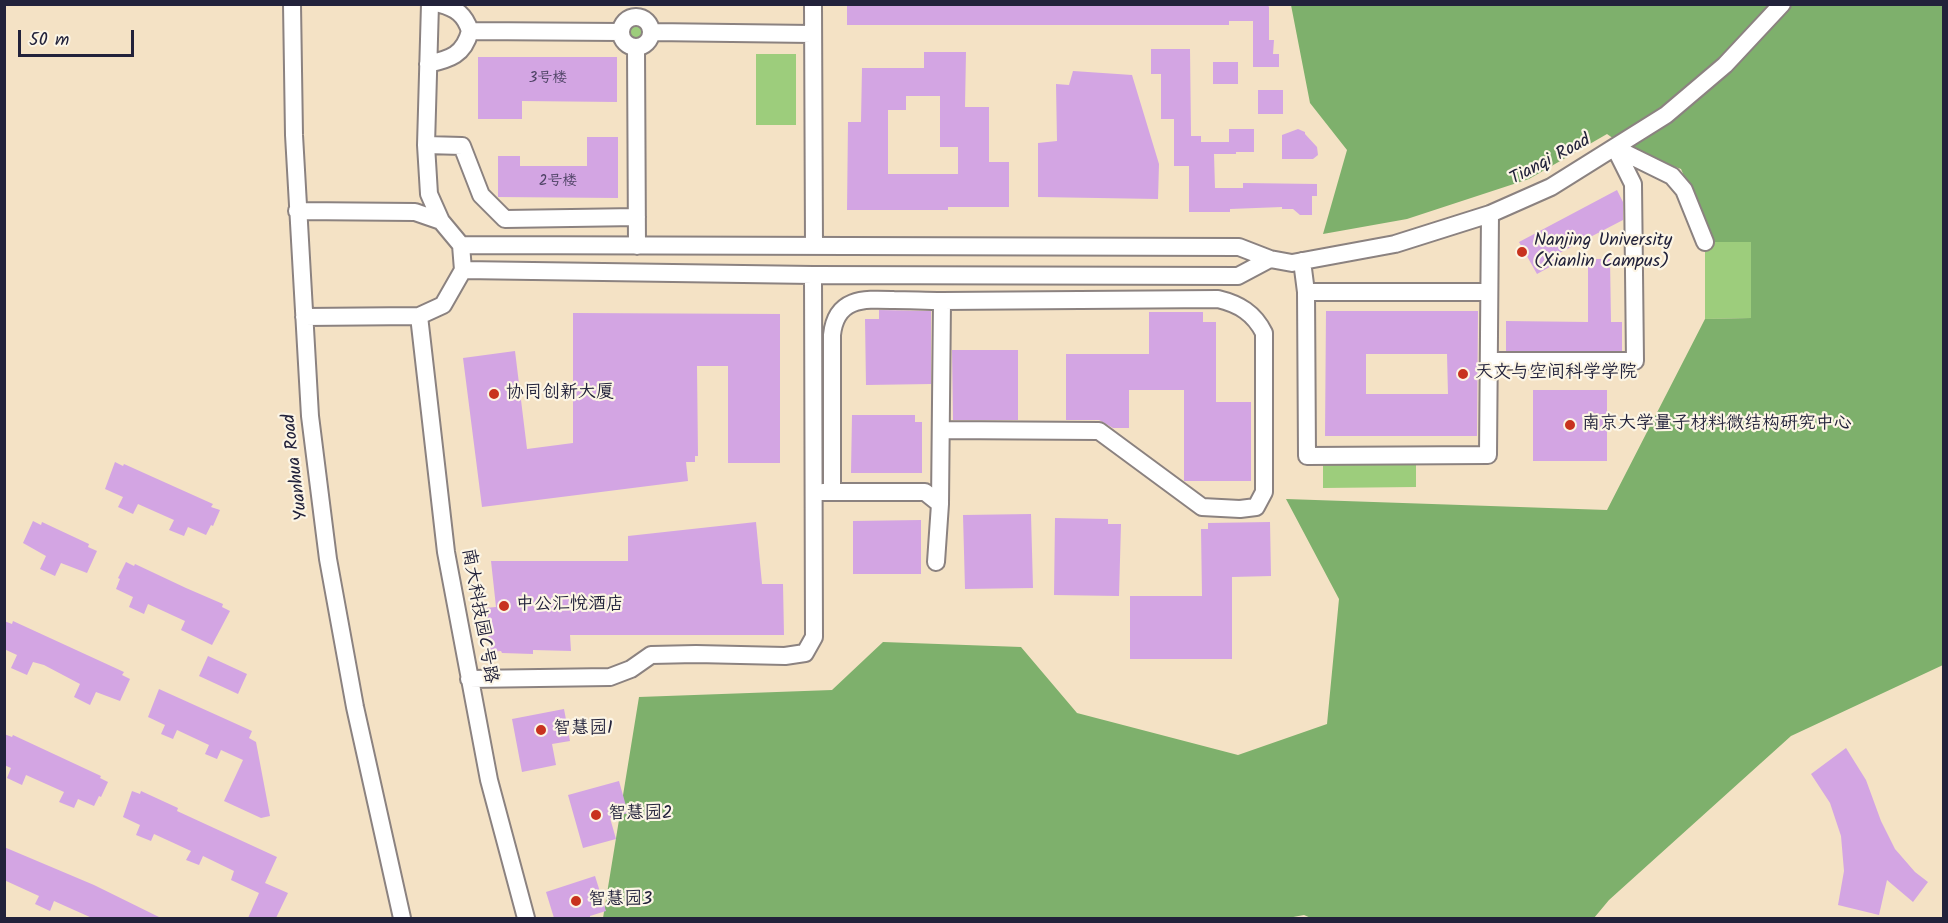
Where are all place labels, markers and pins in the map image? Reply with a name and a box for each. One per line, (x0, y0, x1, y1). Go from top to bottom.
place label: Nanjing University (Xianlin Campus) (1534, 231, 1672, 274)
marker: Nanjing University (Xianlin Campus) (1515, 245, 1529, 259)
place label: 天文与空间科学学院 (1475, 363, 1637, 385)
marker: 天文与空间科学学院 (1456, 367, 1470, 381)
place label: 协同创新大厦 (506, 383, 614, 405)
marker: 协同创新大厦 (487, 387, 501, 401)
place label: 南京大学量子材料微结构研究中心 (1582, 414, 1852, 436)
marker: 南京大学量子材料微结构研究中心 (1563, 418, 1577, 432)
place label: 中公汇悦酒店 (516, 595, 624, 617)
marker: 中公汇悦酒店 (497, 599, 511, 613)
place label: 智慧园1 (553, 719, 613, 741)
marker: 智慧园1 (534, 723, 548, 737)
place label: 智慧园2 (608, 804, 672, 826)
marker: 智慧园2 (589, 808, 603, 822)
place label: 智慧园3 (588, 890, 652, 912)
marker: 智慧园3 (569, 894, 583, 908)

